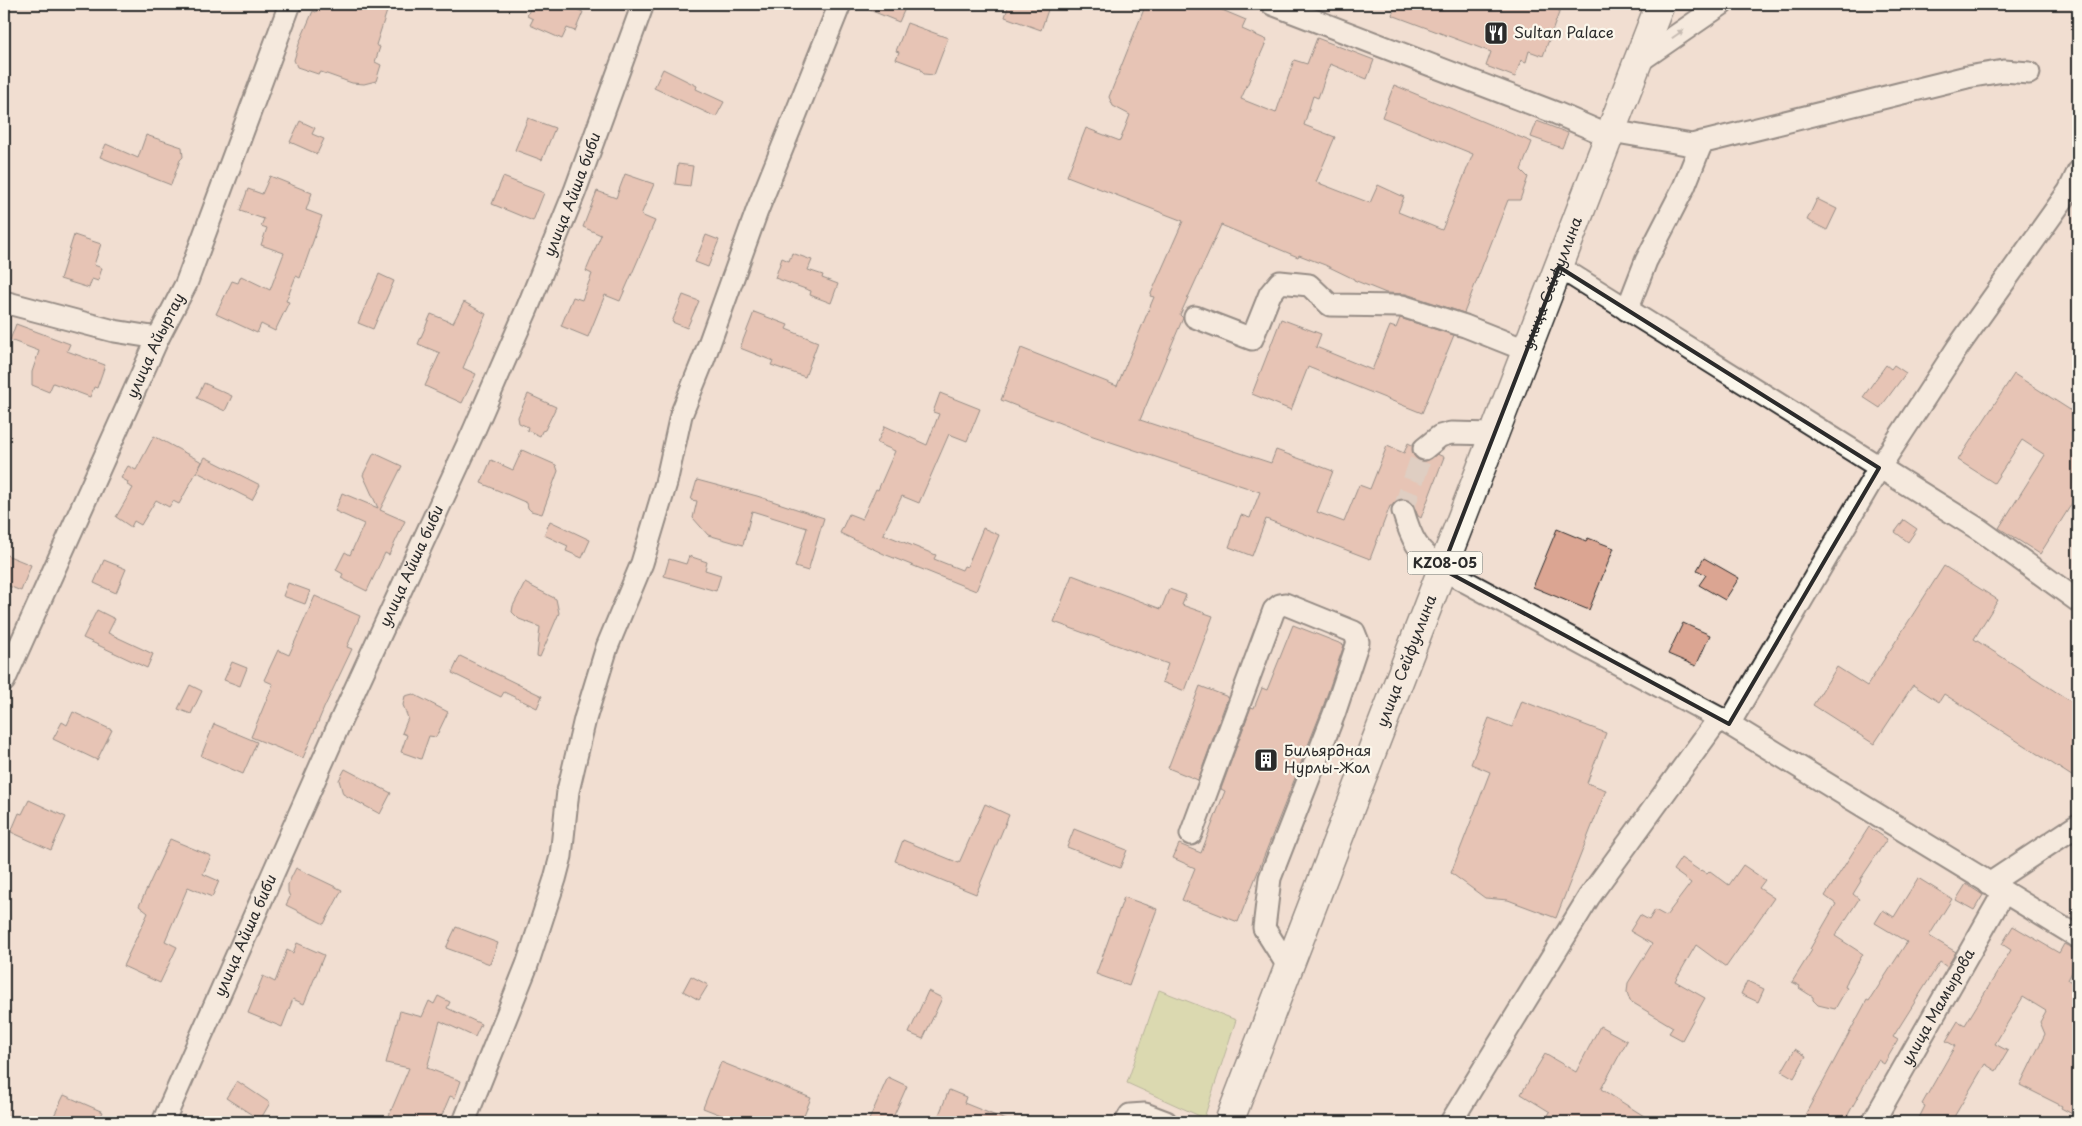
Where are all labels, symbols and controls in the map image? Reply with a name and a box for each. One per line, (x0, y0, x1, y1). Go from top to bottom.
restaurant icon: Sultan Palace (1483, 20, 1509, 46)
place label: Sultan Palace (1514, 20, 1614, 43)
one-way arrow (1671, 29, 1684, 39)
street label: улица Айша биби (537, 129, 606, 260)
street label: улица Сейфуллина (1515, 213, 1587, 352)
street label: улица Айыртау (119, 288, 190, 402)
street label: улица Айша биби (372, 501, 448, 630)
road number: KZ08-05 (1408, 552, 1482, 574)
street label: улица Сейфуллина (1369, 590, 1441, 730)
place label: Бильярдная Нурлы-Жол (1284, 738, 1371, 778)
building icon: Бильярдная Нурлы-Жол (1253, 747, 1279, 773)
street label: улица Айша биби (207, 870, 281, 1000)
street label: улица Мамырова (1895, 943, 1980, 1069)

